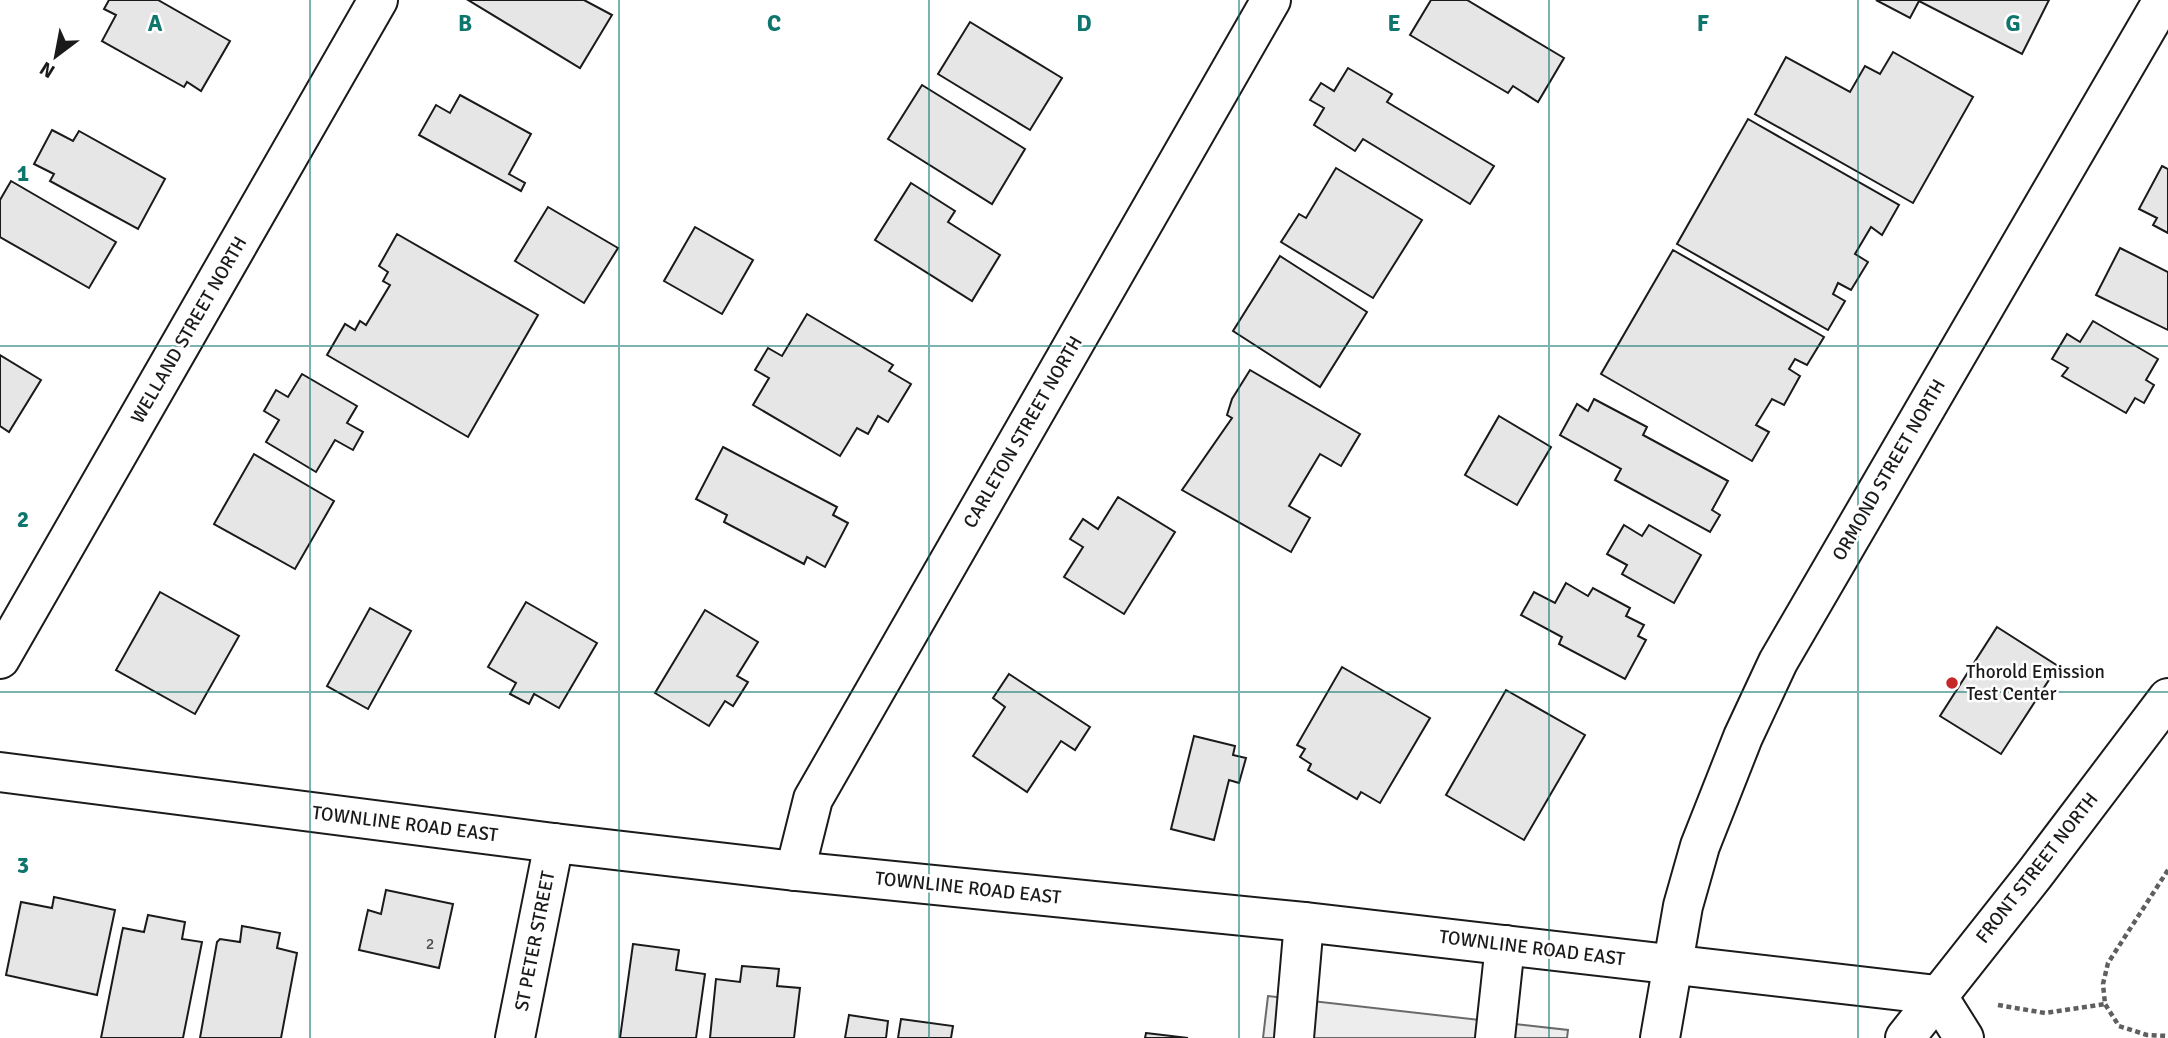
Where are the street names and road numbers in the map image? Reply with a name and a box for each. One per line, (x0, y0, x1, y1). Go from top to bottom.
street label: WELLAND STREET NORTH (126, 232, 252, 428)
street label: CARLETON STREET NORTH (958, 332, 1088, 532)
street label: ORMOND STREET NORTH (1827, 375, 1951, 565)
street label: FRONT STREET NORTH (1971, 788, 2103, 948)
street label: TOWNLINE ROAD EAST (311, 801, 500, 847)
street label: TOWNLINE ROAD EAST (874, 866, 1063, 910)
street label: ST PETER STREET (510, 868, 560, 1013)
street label: TOWNLINE ROAD EAST (1438, 925, 1627, 971)

